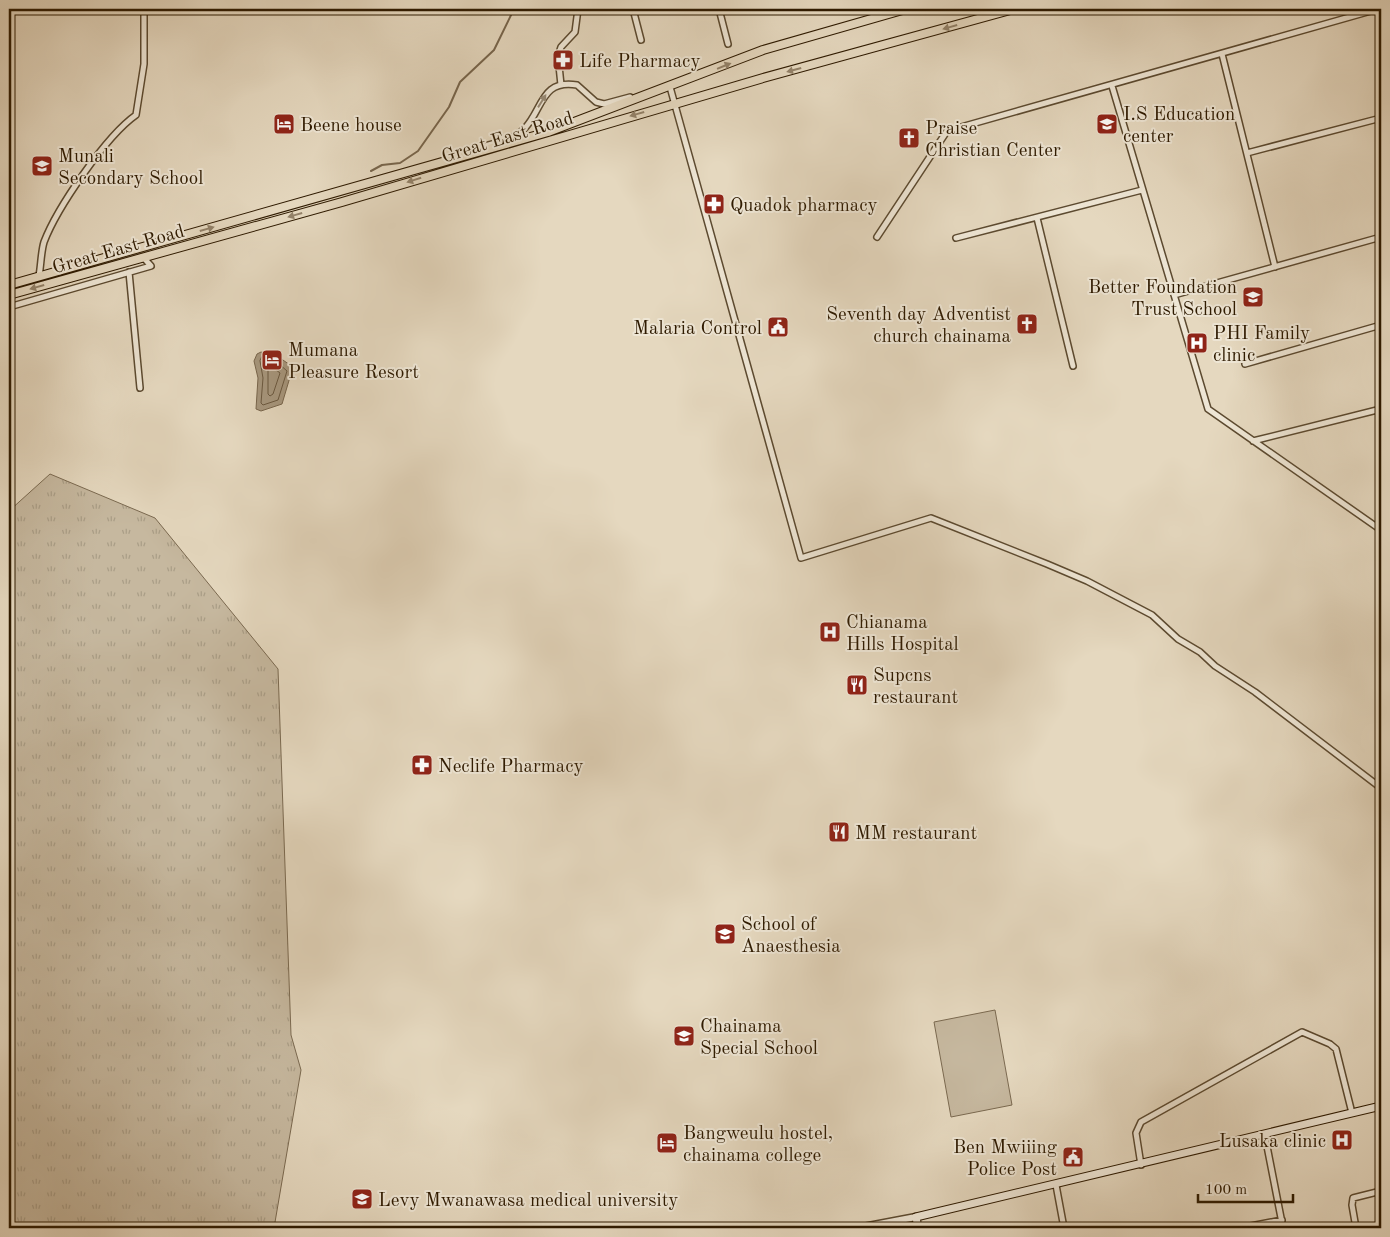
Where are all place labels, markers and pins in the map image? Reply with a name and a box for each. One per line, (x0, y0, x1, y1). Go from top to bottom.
pharmacy icon: Life Pharmacy (551, 48, 575, 72)
place label: Life Pharmacy (579, 53, 700, 72)
place label: I.S Education center (1123, 106, 1235, 147)
hotel icon: Beene house (272, 112, 296, 136)
school or university icon: I.S Education center (1095, 112, 1119, 136)
place label: Beene house (300, 117, 402, 136)
place label: Praise Christian Center (925, 120, 1061, 161)
church icon: Praise Christian Center (897, 126, 921, 150)
place label: Munali Secondary School (58, 148, 203, 189)
school or university icon: Munali Secondary School (30, 154, 54, 178)
pharmacy icon: Quadok pharmacy (702, 192, 726, 216)
place label: Quadok pharmacy (730, 197, 878, 216)
place label: Better Foundation Trust School (1088, 279, 1237, 320)
school or university icon: Better Foundation Trust School (1241, 285, 1265, 309)
place label: Seventh day Adventist church chainama (826, 306, 1012, 347)
church icon: Seventh day Adventist church chainama (1015, 312, 1039, 336)
public building icon: Malaria Control (766, 315, 790, 339)
place label: Malaria Control (633, 320, 762, 339)
place label: PHI Family clinic (1213, 325, 1310, 366)
hospital icon: PHI Family clinic (1185, 331, 1209, 355)
place label: Mumana Pleasure Resort (288, 342, 419, 383)
hotel icon: Mumana Pleasure Resort (260, 348, 284, 372)
place label: Chianama Hills Hospital (846, 614, 959, 655)
hospital icon: Chianama Hills Hospital (818, 620, 842, 644)
place label: Supcns restaurant (873, 667, 958, 708)
restaurant icon: Supcns restaurant (845, 673, 869, 697)
pharmacy icon: Neclife Pharmacy (410, 753, 434, 777)
place label: Neclife Pharmacy (438, 758, 584, 777)
restaurant icon: MM restaurant (827, 820, 851, 844)
place label: MM restaurant (855, 825, 977, 844)
place label: School of Anaesthesia (741, 916, 841, 957)
school or university icon: School of Anaesthesia (713, 922, 737, 946)
place label: Chainama Special School (700, 1018, 818, 1059)
school or university icon: Chainama Special School (672, 1024, 696, 1048)
place label: Bangweulu hostel, chainama college (683, 1125, 833, 1166)
hospital icon: Lusaka clinic (1330, 1128, 1354, 1152)
hotel icon: Bangweulu hostel, chainama college (655, 1131, 679, 1155)
place label: Lusaka clinic (1219, 1133, 1326, 1152)
place label: Ben Mwiiing Police Post (953, 1139, 1058, 1180)
public building icon: Ben Mwiiing Police Post (1061, 1145, 1085, 1169)
school or university icon: Levy Mwanawasa medical university (350, 1187, 374, 1211)
place label: Levy Mwanawasa medical university (378, 1192, 678, 1211)

